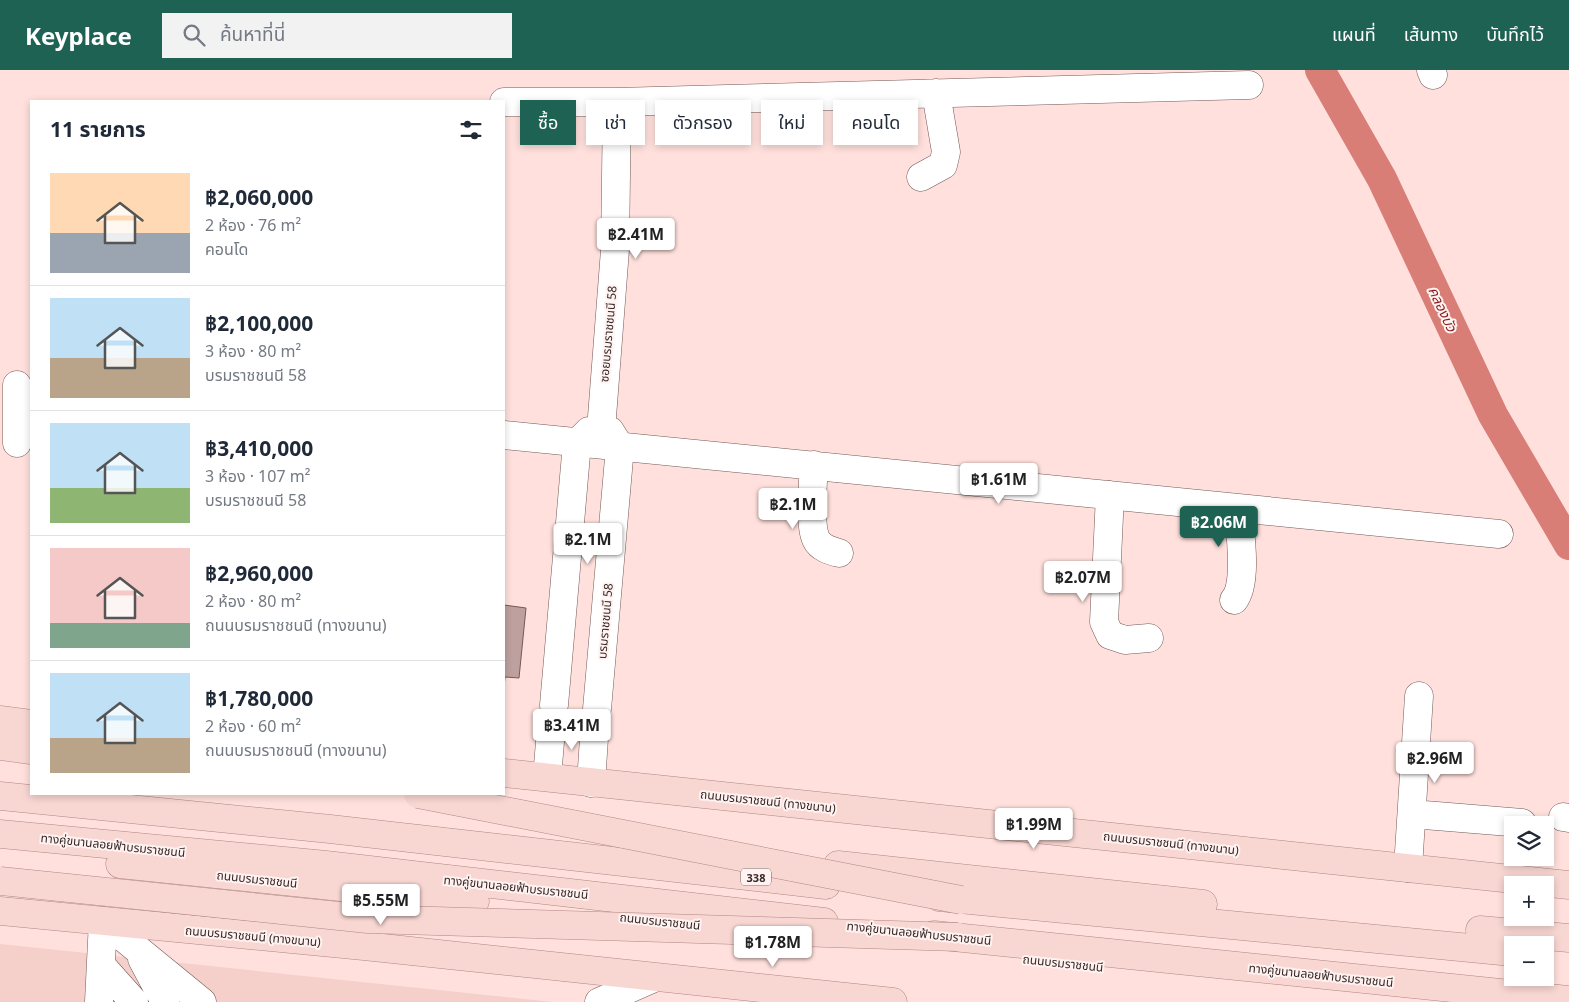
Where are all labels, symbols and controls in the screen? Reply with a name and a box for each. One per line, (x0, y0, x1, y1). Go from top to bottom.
search box (162, 13, 512, 58)
text: Keyplace (25, 19, 132, 52)
icon: search (180, 21, 208, 49)
text: ค้นหาที่นี่ (220, 21, 285, 47)
text: แผนที่ (1332, 22, 1376, 46)
text: เส้นทาง (1404, 22, 1458, 46)
text: บันทึกไว้ (1486, 22, 1544, 46)
chip: ซื้อ (520, 100, 576, 145)
chip: เช่า (586, 100, 645, 145)
chip: ตัวกรอง (655, 100, 751, 145)
chip: ใหม่ (761, 100, 823, 145)
chip: คอนโด (833, 100, 918, 145)
text: 11 รายการ (50, 115, 146, 143)
icon: filters (457, 116, 485, 144)
text: ฿2,060,000 (205, 183, 313, 211)
icon: home (90, 193, 150, 253)
text: 2 ห้อง · 76 m² (205, 214, 301, 236)
pin: ฿2.41M (595, 218, 677, 260)
text: ฿2.41M (608, 223, 664, 245)
text: คอนโด (205, 238, 248, 260)
water label: คลองบัว (1424, 283, 1462, 336)
street label: ซอยบรมราชชนนี 58 (595, 285, 621, 383)
text: ฿2,100,000 (205, 309, 313, 337)
icon: home (90, 318, 150, 378)
text: 3 ห้อง · 80 m² (205, 340, 301, 362)
text: บรมราชชนนี 58 (205, 364, 306, 386)
text: ฿3,410,000 (205, 434, 313, 462)
icon: home (90, 443, 150, 503)
pin: ฿1.61M (958, 462, 1040, 505)
text: 3 ห้อง · 107 m² (205, 465, 310, 487)
text: ฿1.61M (971, 468, 1027, 490)
pin: ฿2.1M (758, 488, 828, 530)
text: บรมราชชนนี 58 (205, 489, 306, 511)
text: ฿2.1M (769, 493, 817, 515)
pin: ฿2.06M (1178, 506, 1260, 548)
text: ฿2.06M (1191, 511, 1247, 533)
pin: ฿2.1M (553, 522, 623, 565)
text: ฿2.1M (564, 528, 612, 550)
text: ฿2,960,000 (205, 559, 313, 587)
pin: ฿2.07M (1042, 560, 1124, 603)
text: ฿2.07M (1055, 566, 1111, 588)
icon: home (90, 568, 150, 628)
street label: บรมราชชนนี 58 (593, 582, 617, 660)
text: 2 ห้อง · 80 m² (205, 590, 301, 612)
text: ถนนบรมราชชนนี (ทางขนาน) (205, 614, 387, 636)
text: ฿1,780,000 (205, 684, 313, 712)
icon: home (90, 693, 150, 753)
pin: ฿3.41M (531, 708, 613, 751)
text: ฿3.41M (544, 714, 600, 736)
text: 2 ห้อง · 60 m² (205, 715, 301, 737)
text: ถนนบรมราชชนนี (ทางขนาน) (205, 739, 387, 761)
pin: ฿2.96M (1394, 742, 1476, 784)
text: ฿2.96M (1407, 747, 1463, 769)
street label: ถนนบรมราชชนนี (ทางขนาน) (699, 785, 837, 817)
pin: ฿1.99M (993, 808, 1075, 850)
text: ฿1.99M (1006, 813, 1062, 835)
map controls (1504, 816, 1554, 986)
button: layers (1504, 816, 1554, 866)
street label: ถนนบรมราชชนนี (ทางขนาน) (1102, 827, 1240, 859)
street label: ทางคู่ขนานลอยฟ้าบรมราชชนนี (40, 829, 186, 861)
street label: ถนนบรมราชชนนี (216, 866, 298, 892)
road number: 338 (741, 869, 771, 886)
street label: ทางคู่ขนานลอยฟ้าบรมราชชนนี (443, 871, 589, 903)
button: + (1504, 876, 1554, 926)
pin: ฿5.55M (340, 884, 422, 926)
text: ฿5.55M (353, 889, 409, 911)
street label: ถนนบรมราชชนนี (619, 908, 701, 934)
street label: ทางคู่ขนานลอยฟ้าบรมราชชนนี (846, 917, 992, 949)
street label: ถนนบรมราชชนนี (ทางขนาน) (184, 922, 322, 950)
pin: ฿1.78M (732, 926, 814, 968)
text: ฿1.78M (745, 931, 801, 953)
button: − (1504, 936, 1554, 986)
street label: ถนนบรมราชชนนี (1022, 950, 1104, 976)
street label: ทางคู่ขนานลอยฟ้าบรมราชชนนี (1248, 959, 1394, 991)

